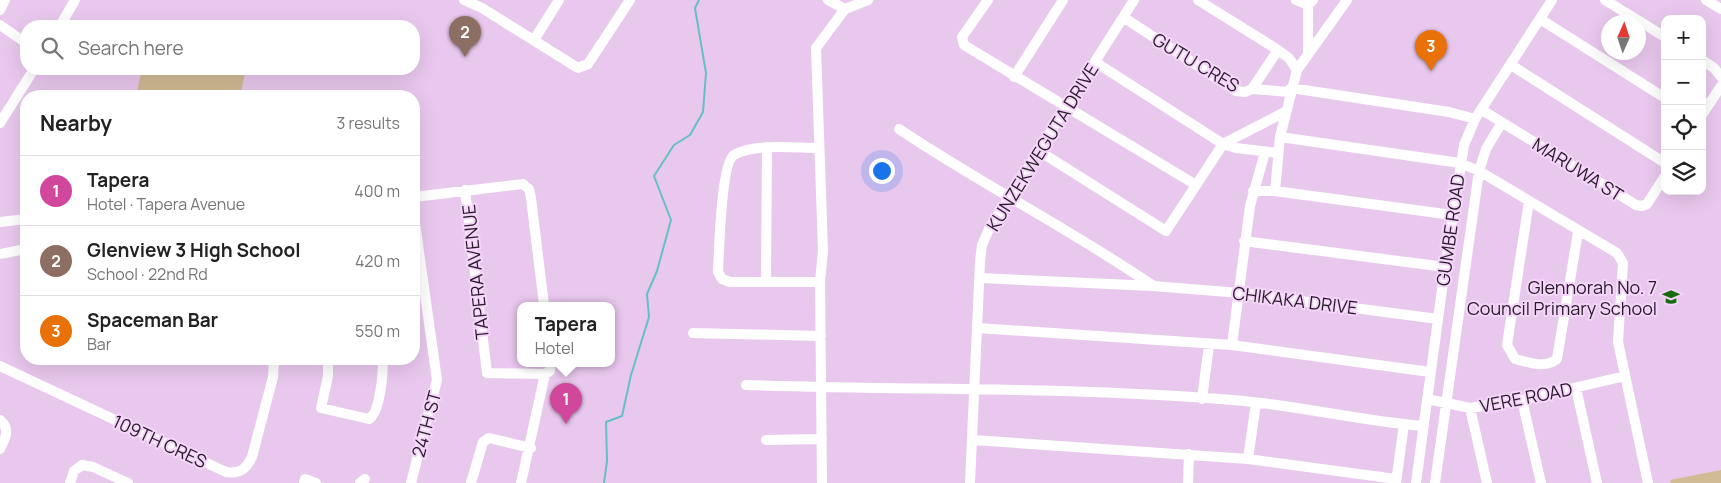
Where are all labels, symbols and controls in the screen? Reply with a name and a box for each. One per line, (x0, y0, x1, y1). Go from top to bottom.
north arrow (1601, 15, 1646, 60)
map controls (1661, 15, 1706, 195)
button: + (1661, 15, 1706, 60)
pin: 2 (449, 16, 481, 57)
search box (20, 20, 420, 75)
street label: GUTU CRES (1148, 27, 1244, 97)
pin: 3 (1415, 30, 1447, 71)
icon: search (38, 34, 66, 62)
text: Search here (78, 35, 184, 61)
street label: KUNZEKWEGUTA DRIVE (981, 59, 1103, 235)
button: − (1661, 60, 1706, 105)
button: locate (1661, 105, 1706, 150)
text: Nearby (40, 109, 112, 137)
text: 3 results (337, 112, 400, 134)
street label: MARUWA ST (1528, 132, 1628, 207)
button: layers (1661, 150, 1706, 195)
your location (869, 158, 895, 184)
text: Tapera (87, 167, 150, 193)
street label: GUMBE ROAD (1430, 172, 1470, 288)
text: 1 (52, 180, 60, 202)
text: 400 m (354, 180, 400, 202)
text: Hotel · Tapera Avenue (87, 193, 245, 215)
street label: TAPERA AVENUE (456, 203, 494, 341)
text: Glenview 3 High School (87, 237, 301, 263)
text: 2 (51, 250, 61, 272)
text: 420 m (355, 250, 400, 272)
text: School · 22nd Rd (87, 263, 208, 285)
place label: Glennorah No. 7 Council Primary School (1467, 275, 1657, 320)
street label: CHIKAKA DRIVE (1231, 280, 1359, 320)
school or university icon: Glennorah No. 7 Council Primary School (1661, 287, 1681, 307)
popup (517, 302, 615, 367)
text: Spaceman Bar (87, 307, 218, 333)
text: Tapera (535, 311, 597, 337)
text: 3 (51, 320, 61, 342)
text: 550 m (355, 320, 400, 342)
text: Bar (87, 333, 111, 355)
text: Hotel (535, 337, 574, 359)
street label: VERE ROAD (1478, 376, 1574, 418)
pin: 1 (550, 383, 582, 424)
street label: 24TH ST (406, 388, 446, 460)
street label: 109TH CRES (109, 409, 211, 473)

